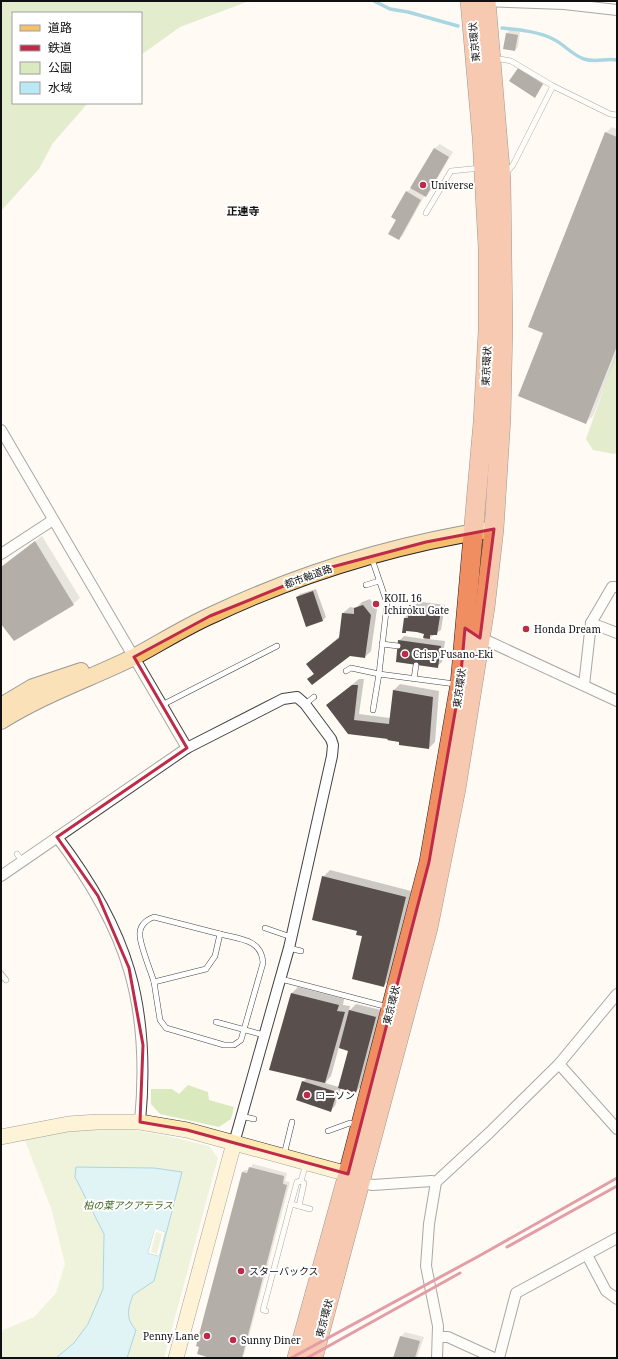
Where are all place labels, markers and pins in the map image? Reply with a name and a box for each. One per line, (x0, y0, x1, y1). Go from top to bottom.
place label: Universe (431, 178, 474, 192)
marker: Universe (418, 180, 428, 190)
place label: KOIL 16 Ichiroku Gate (384, 591, 449, 617)
marker: KOIL 16 Ichiroku Gate (371, 599, 381, 609)
place label: Honda Dream (534, 622, 601, 636)
marker: Honda Dream (521, 624, 531, 634)
place label: Crisp Fusano-Eki (413, 647, 494, 661)
marker: Crisp Fusano-Eki (400, 649, 410, 659)
place label: ローソン (315, 1088, 355, 1102)
marker: ローソン (302, 1090, 312, 1100)
place label: スターバックス (249, 1264, 319, 1278)
marker: スターバックス (236, 1266, 246, 1276)
place label: Penny Lane (143, 1329, 199, 1343)
marker: Penny Lane (202, 1331, 212, 1341)
place label: Sunny Diner (241, 1333, 301, 1347)
marker: Sunny Diner (228, 1335, 238, 1345)

